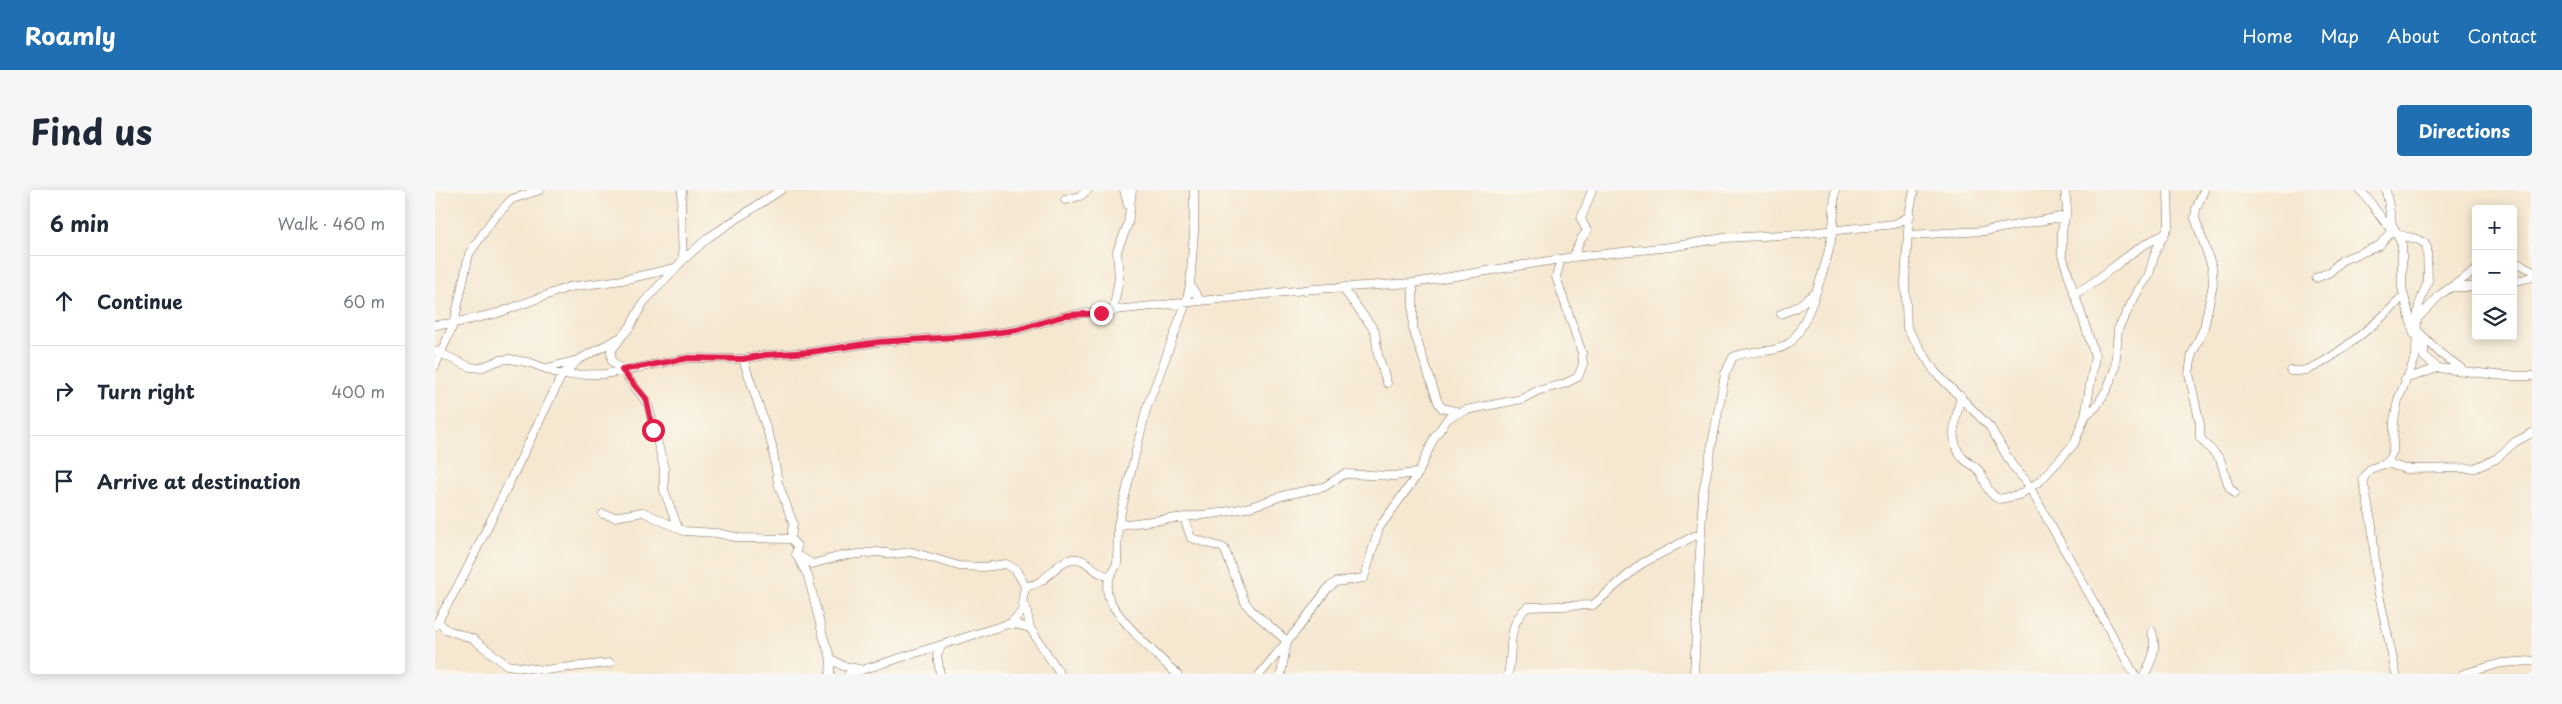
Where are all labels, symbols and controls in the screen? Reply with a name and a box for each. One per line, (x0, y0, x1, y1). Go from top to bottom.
text: Roamly (25, 17, 116, 53)
text: Home (2242, 22, 2292, 49)
text: Map (2320, 22, 2359, 49)
text: About (2387, 22, 2439, 49)
text: Contact (2467, 22, 2537, 49)
text: Find us (30, 104, 152, 157)
button: Directions (2397, 105, 2532, 156)
map controls (2472, 205, 2517, 340)
button: + (2472, 205, 2517, 250)
text: 6 min (50, 207, 109, 239)
text: Walk · 460 m (278, 211, 385, 235)
button: − (2472, 250, 2517, 295)
icon: ahead (50, 287, 78, 315)
text: Continue (97, 287, 183, 315)
text: 60 m (343, 289, 385, 313)
button: layers (2472, 295, 2517, 340)
route end (1090, 302, 1113, 325)
icon: right (50, 377, 78, 405)
text: Turn right (97, 377, 195, 405)
text: 400 m (332, 379, 385, 403)
route start (642, 419, 665, 442)
icon: arrive (50, 467, 78, 495)
text: Arrive at destination (97, 467, 301, 495)

